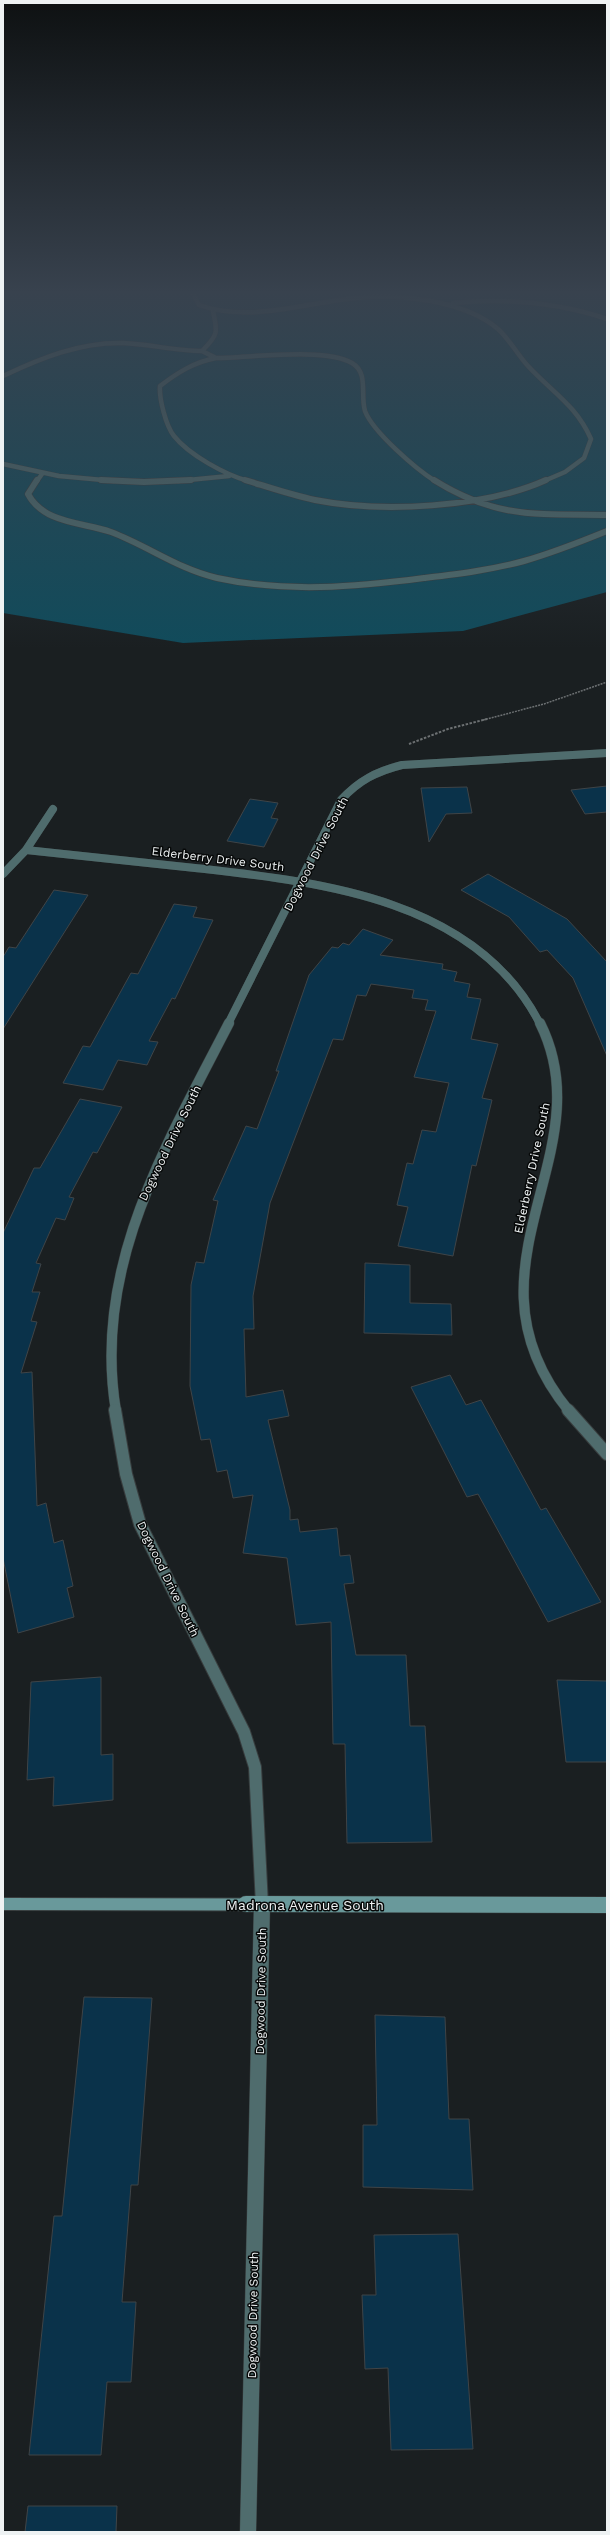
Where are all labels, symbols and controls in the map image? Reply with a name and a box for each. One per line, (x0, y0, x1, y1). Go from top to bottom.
street label: Dogwood Drive South (281, 794, 351, 914)
street label: Elderberry Drive South (151, 844, 285, 874)
street label: Dogwood Drive South (136, 1083, 204, 1203)
street label: Elderberry Drive South (511, 1101, 553, 1235)
street label: Dogwood Drive South (134, 1519, 202, 1639)
street label: Madrona Avenue South (226, 1897, 384, 1913)
street label: Dogwood Drive South (253, 1928, 269, 2054)
street label: Dogwood Drive South (245, 2252, 261, 2378)

